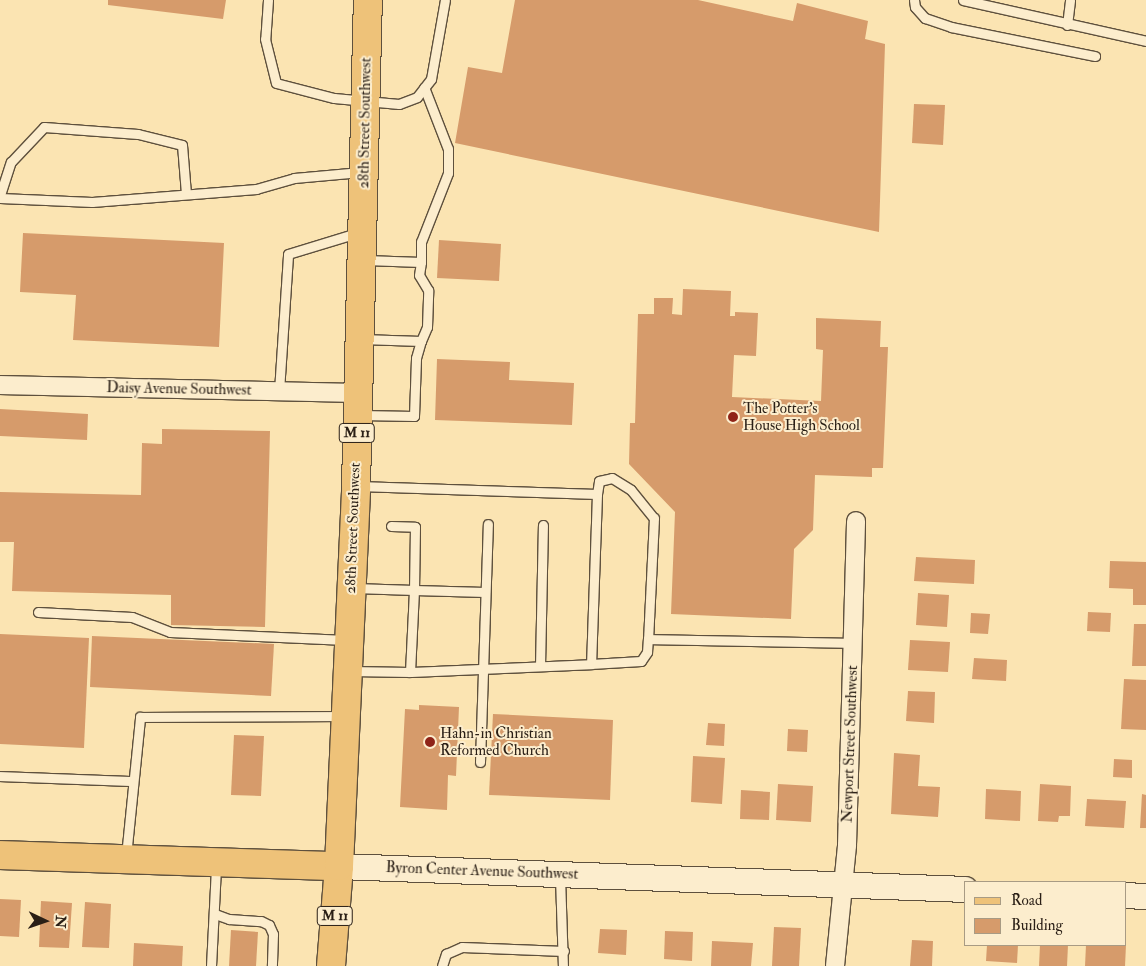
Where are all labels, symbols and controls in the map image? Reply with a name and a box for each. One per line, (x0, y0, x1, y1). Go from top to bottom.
street label: 28th Street Southwest (355, 57, 375, 189)
street label: Daisy Avenue Southwest (106, 379, 252, 399)
place label: The Potter's House High School (743, 399, 860, 434)
marker: The Potter's House High School (727, 411, 739, 423)
road number: M 11 (338, 422, 376, 444)
street label: 28th Street Southwest (342, 462, 364, 594)
street label: Newport Street Southwest (838, 665, 862, 823)
place label: Hahn-in Christian Reformed Church (440, 724, 552, 759)
marker: Hahn-in Christian Reformed Church (424, 736, 436, 748)
street label: Byron Center Avenue Southwest (385, 859, 579, 883)
legend (964, 881, 1126, 946)
text: Road (1011, 891, 1042, 910)
north arrow (20, 896, 70, 946)
road number: M 11 (316, 904, 354, 928)
text: N (52, 915, 69, 929)
text: Building (1011, 916, 1063, 935)

